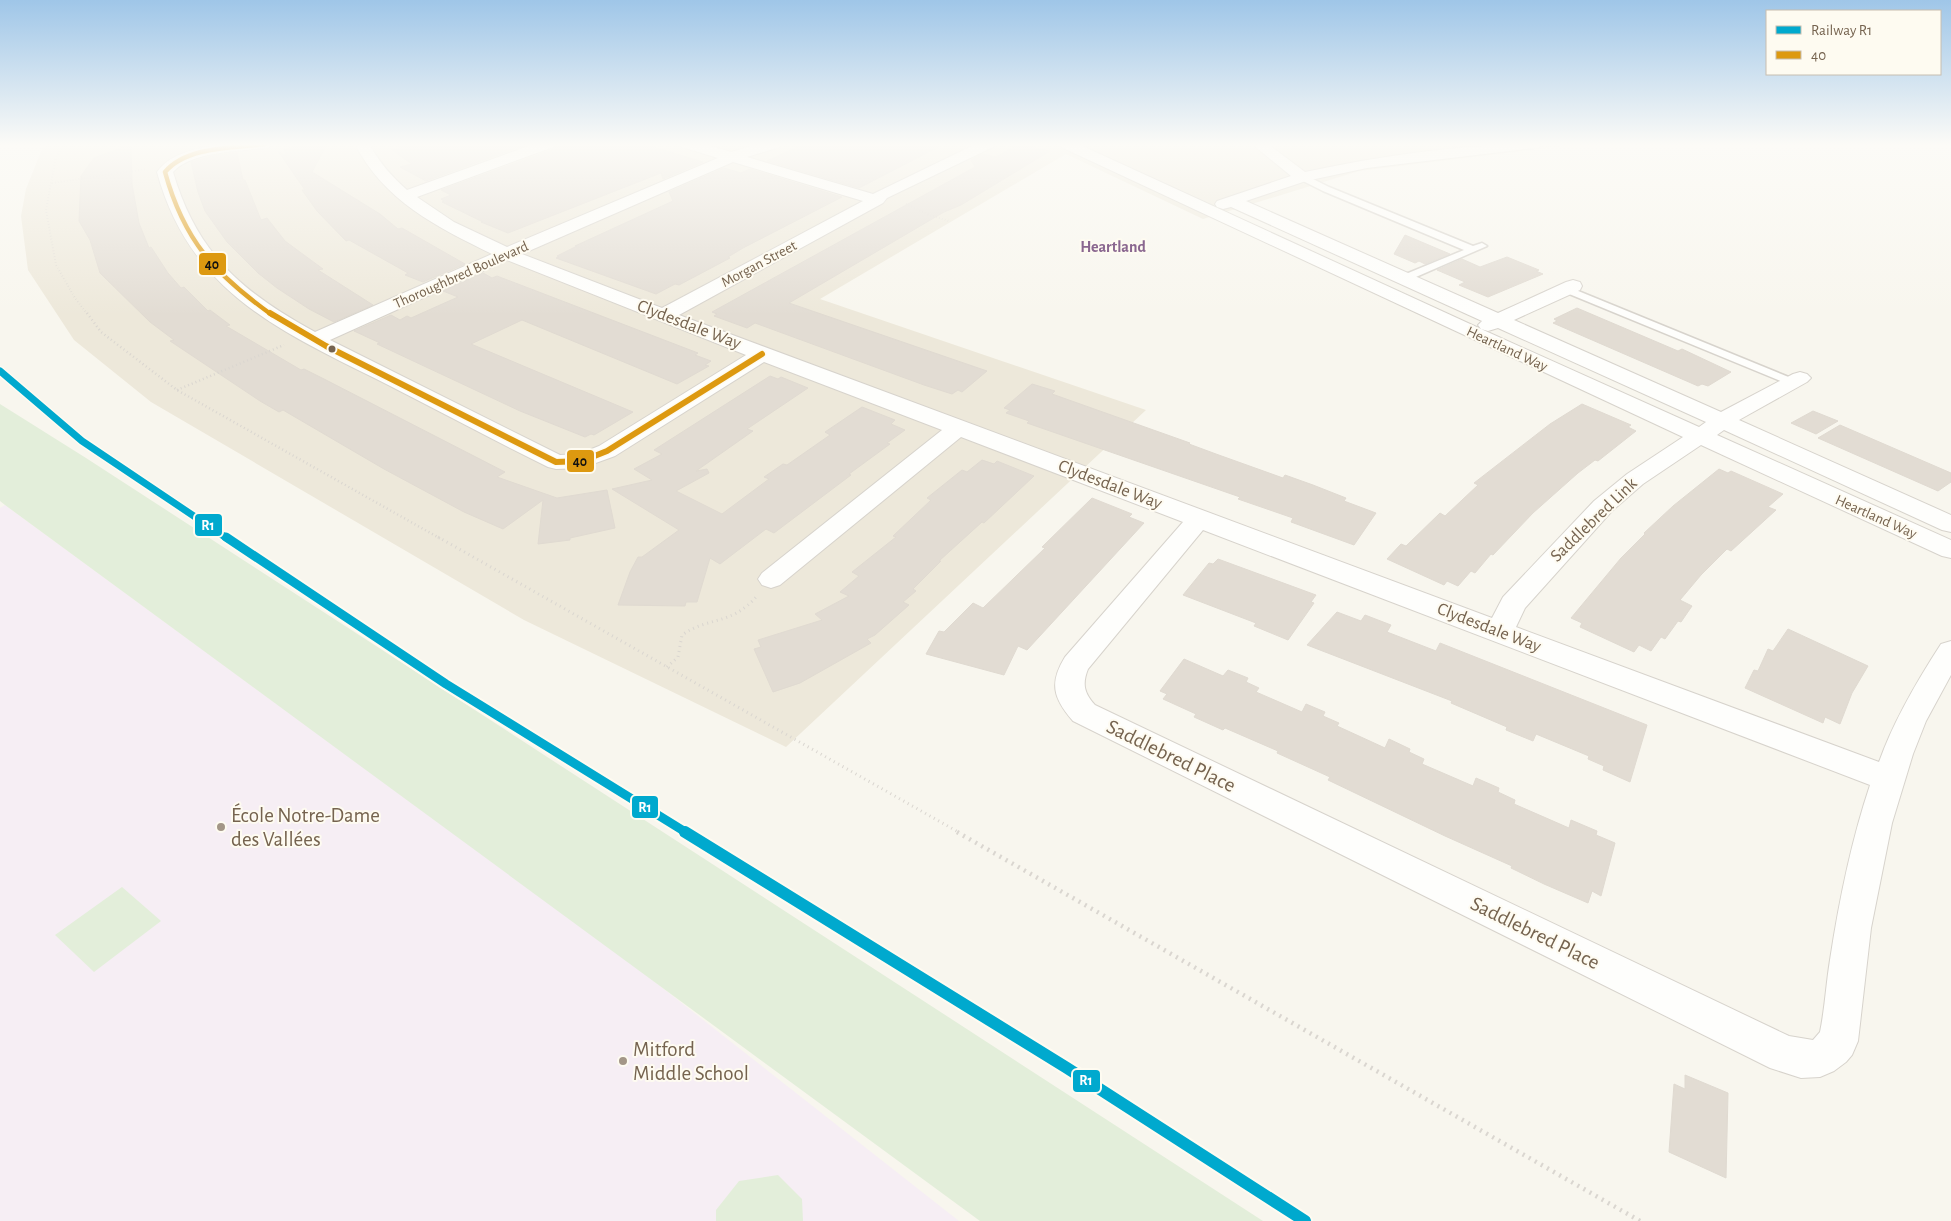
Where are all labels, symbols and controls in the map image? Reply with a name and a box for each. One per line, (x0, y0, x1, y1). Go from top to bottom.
legend (1766, 10, 1941, 75)
text: Railway R1 (1811, 23, 1872, 38)
text: 40 (1811, 48, 1826, 63)
street label: Thoroughbred Boulevard (391, 238, 531, 311)
street label: Morgan Street (719, 238, 799, 290)
district label: Heartland (1080, 239, 1146, 255)
line badge: 40 (198, 252, 227, 276)
text: 40 (205, 258, 219, 272)
street label: Clydesdale Way (635, 297, 744, 353)
street label: Heartland Way (1464, 324, 1550, 375)
unlabelled marker (327, 344, 337, 354)
line badge: 40 (566, 449, 595, 473)
text: 40 (573, 455, 587, 469)
street label: Clydesdale Way (1056, 457, 1165, 513)
street label: Saddlebred Link (1547, 474, 1641, 566)
street label: Heartland Way (1833, 492, 1920, 542)
line badge: R1 (194, 513, 223, 537)
text: R1 (201, 519, 215, 533)
street label: Clydesdale Way (1435, 600, 1544, 656)
street label: Saddlebred Place (1103, 716, 1239, 796)
line badge: R1 (631, 795, 659, 819)
text: R1 (638, 801, 652, 815)
place label: École Notre-Dame des Vallées (231, 803, 380, 850)
marker: École Notre-Dame des Vallées (215, 821, 227, 833)
street label: Saddlebred Place (1467, 893, 1603, 973)
place label: Mitford Middle School (633, 1039, 749, 1084)
marker: Mitford Middle School (617, 1055, 629, 1067)
line badge: R1 (1072, 1069, 1101, 1093)
text: R1 (1079, 1074, 1093, 1088)

